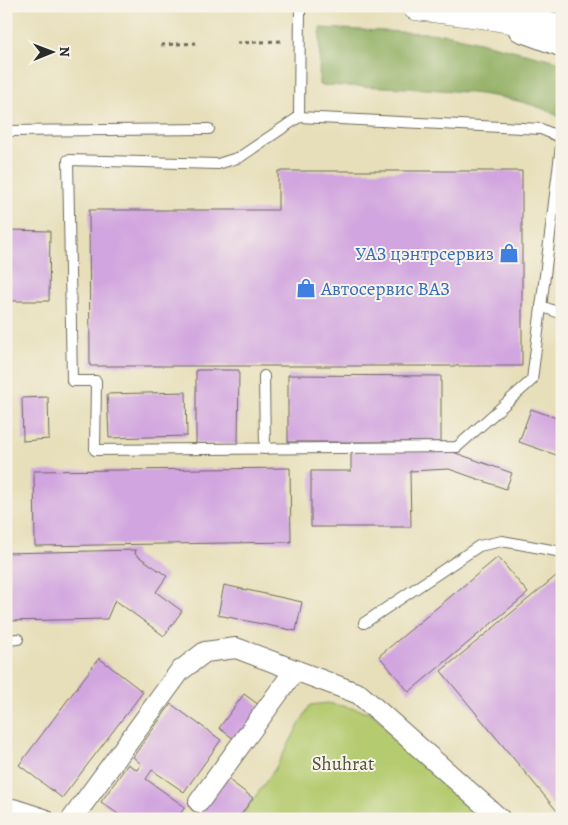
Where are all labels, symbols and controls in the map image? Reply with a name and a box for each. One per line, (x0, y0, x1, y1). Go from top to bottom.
north arrow (28, 28, 78, 78)
text: N (55, 47, 74, 57)
place label: УАЗ цэнтрсервиз (355, 241, 494, 267)
shop icon: УАЗ цэнтрсервиз (498, 242, 520, 264)
place label: Автосервис ВАЗ (320, 276, 450, 302)
shop icon: Автосервис ВАЗ (295, 277, 317, 299)
park label: Shuhrat (312, 751, 374, 777)

